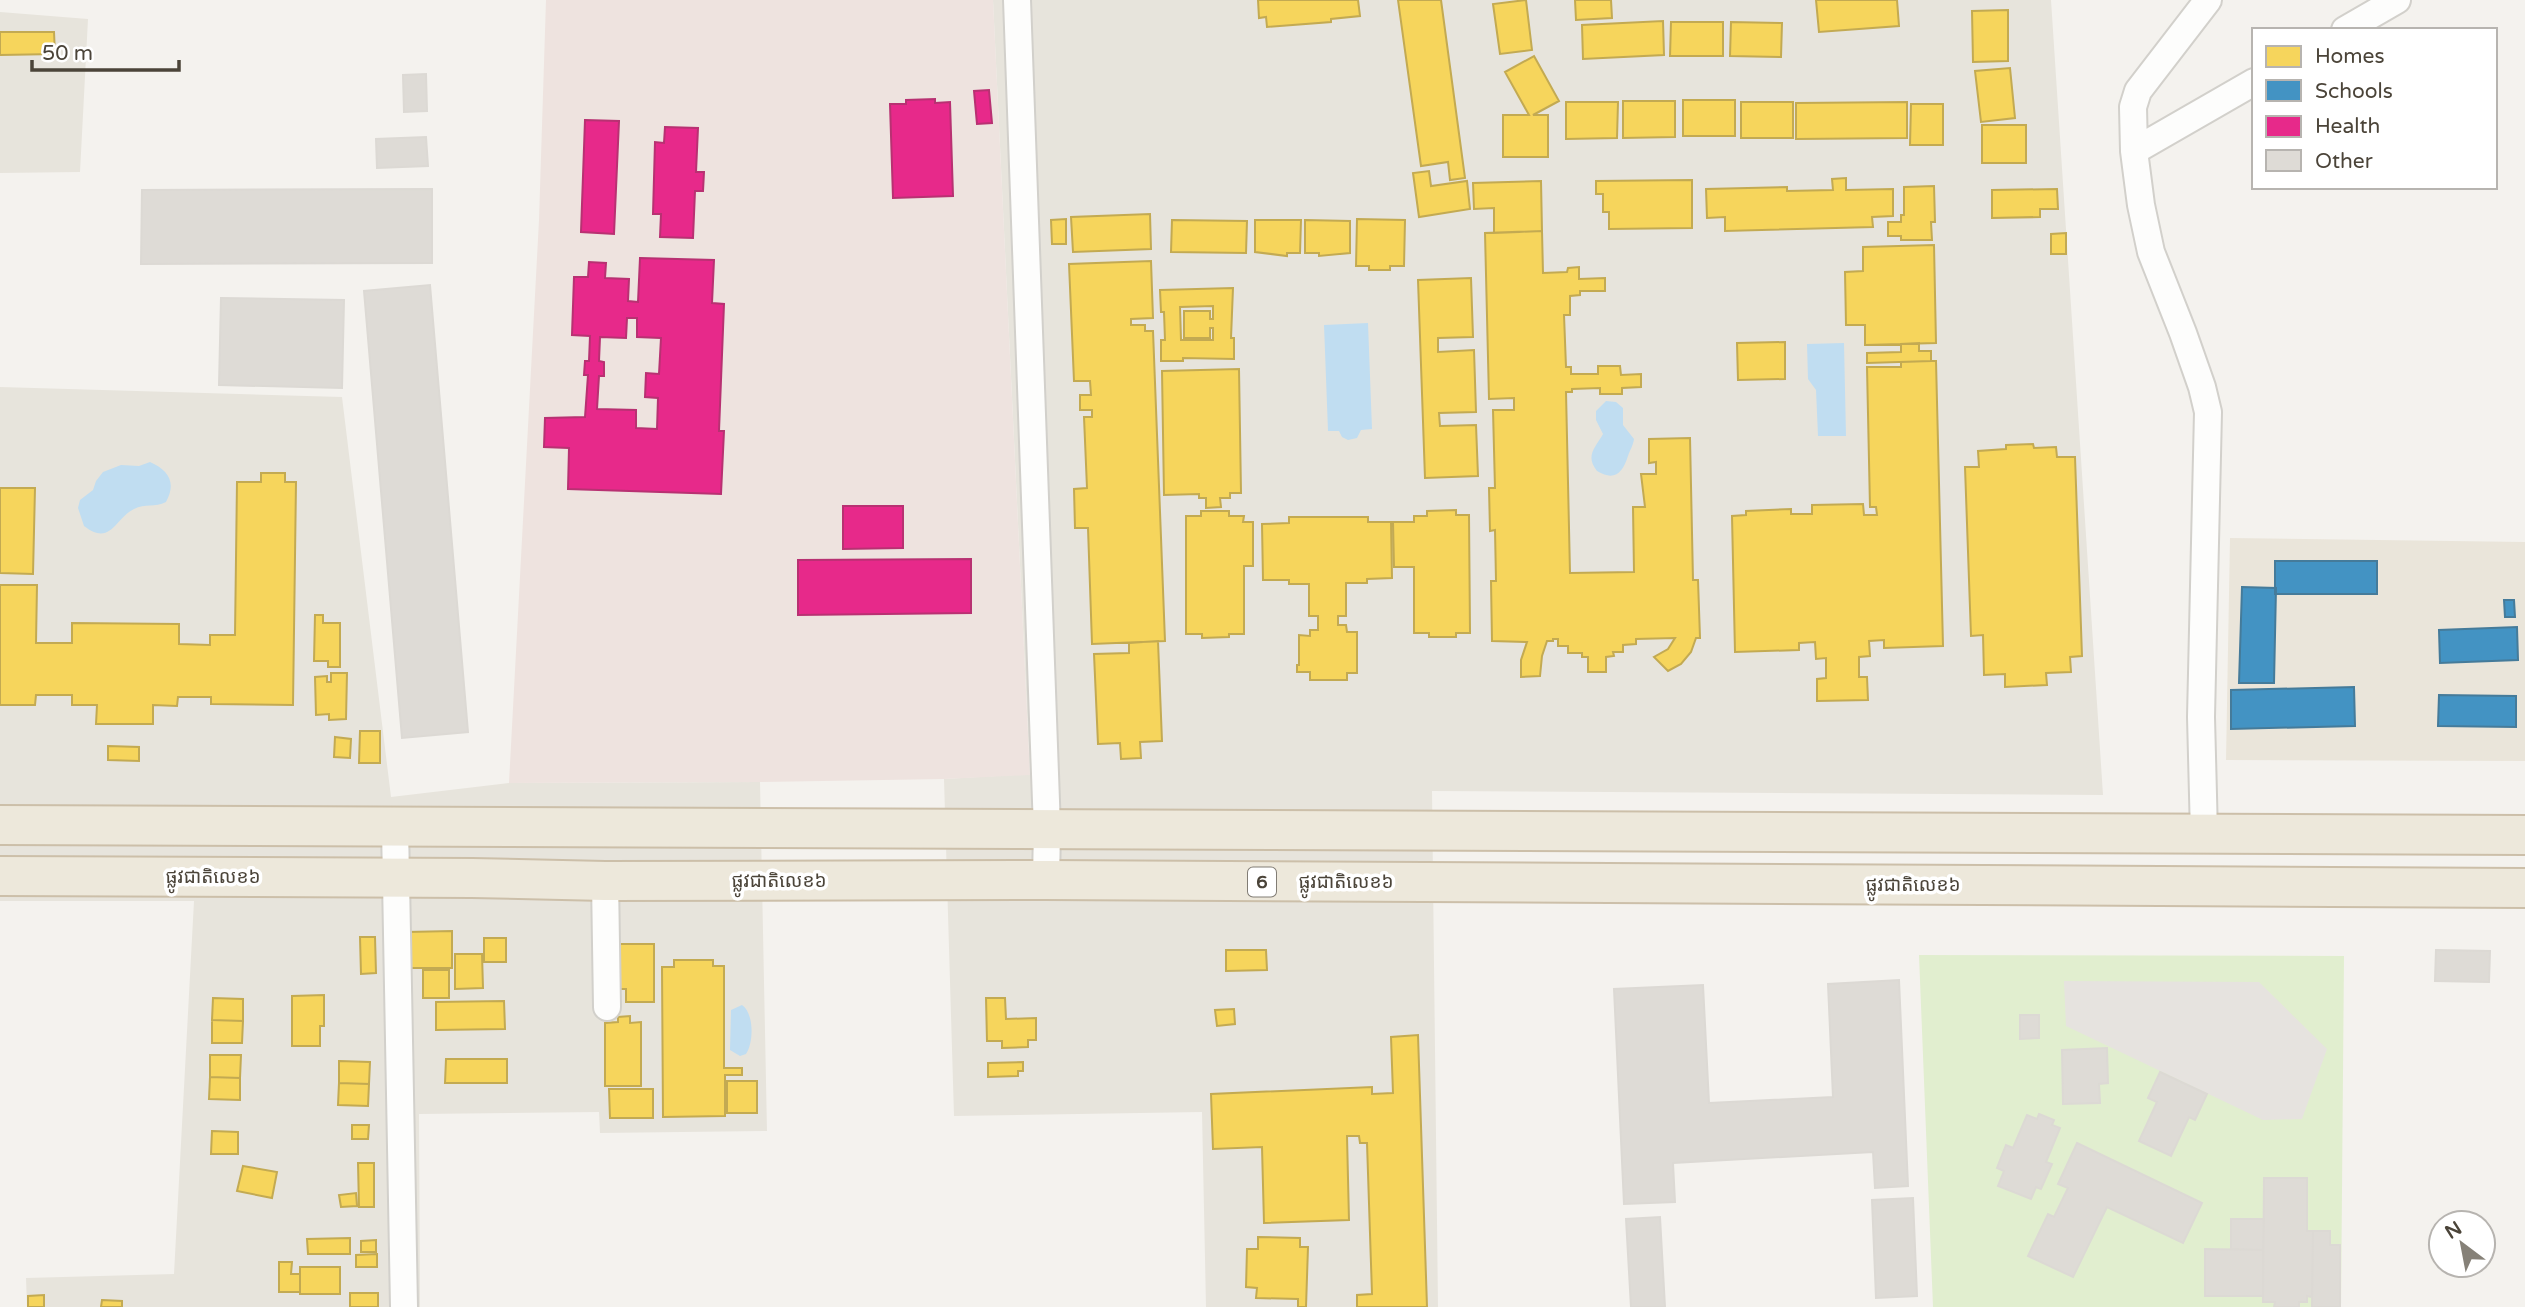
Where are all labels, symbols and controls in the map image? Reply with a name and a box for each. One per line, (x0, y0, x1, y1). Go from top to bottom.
scale bar (32, 28, 178, 72)
legend (2252, 28, 2497, 189)
text: 50 m (42, 41, 93, 66)
text: Homes (2315, 44, 2385, 69)
text: Schools (2315, 79, 2393, 104)
text: Health (2315, 114, 2380, 139)
text: Other (2315, 149, 2373, 174)
street label: ផ្លូវជាតិលេខ៦ (165, 866, 261, 894)
road number: 6 (1248, 868, 1276, 897)
street label: ផ្លូវជាតិលេខ៦ (731, 870, 827, 898)
street label: ផ្លូវជាតិលេខ៦ (1298, 871, 1394, 899)
street label: ផ្លូវជាតិលេខ៦ (1865, 874, 1961, 902)
north arrow (2427, 1209, 2497, 1279)
text: N (2441, 1217, 2466, 1244)

